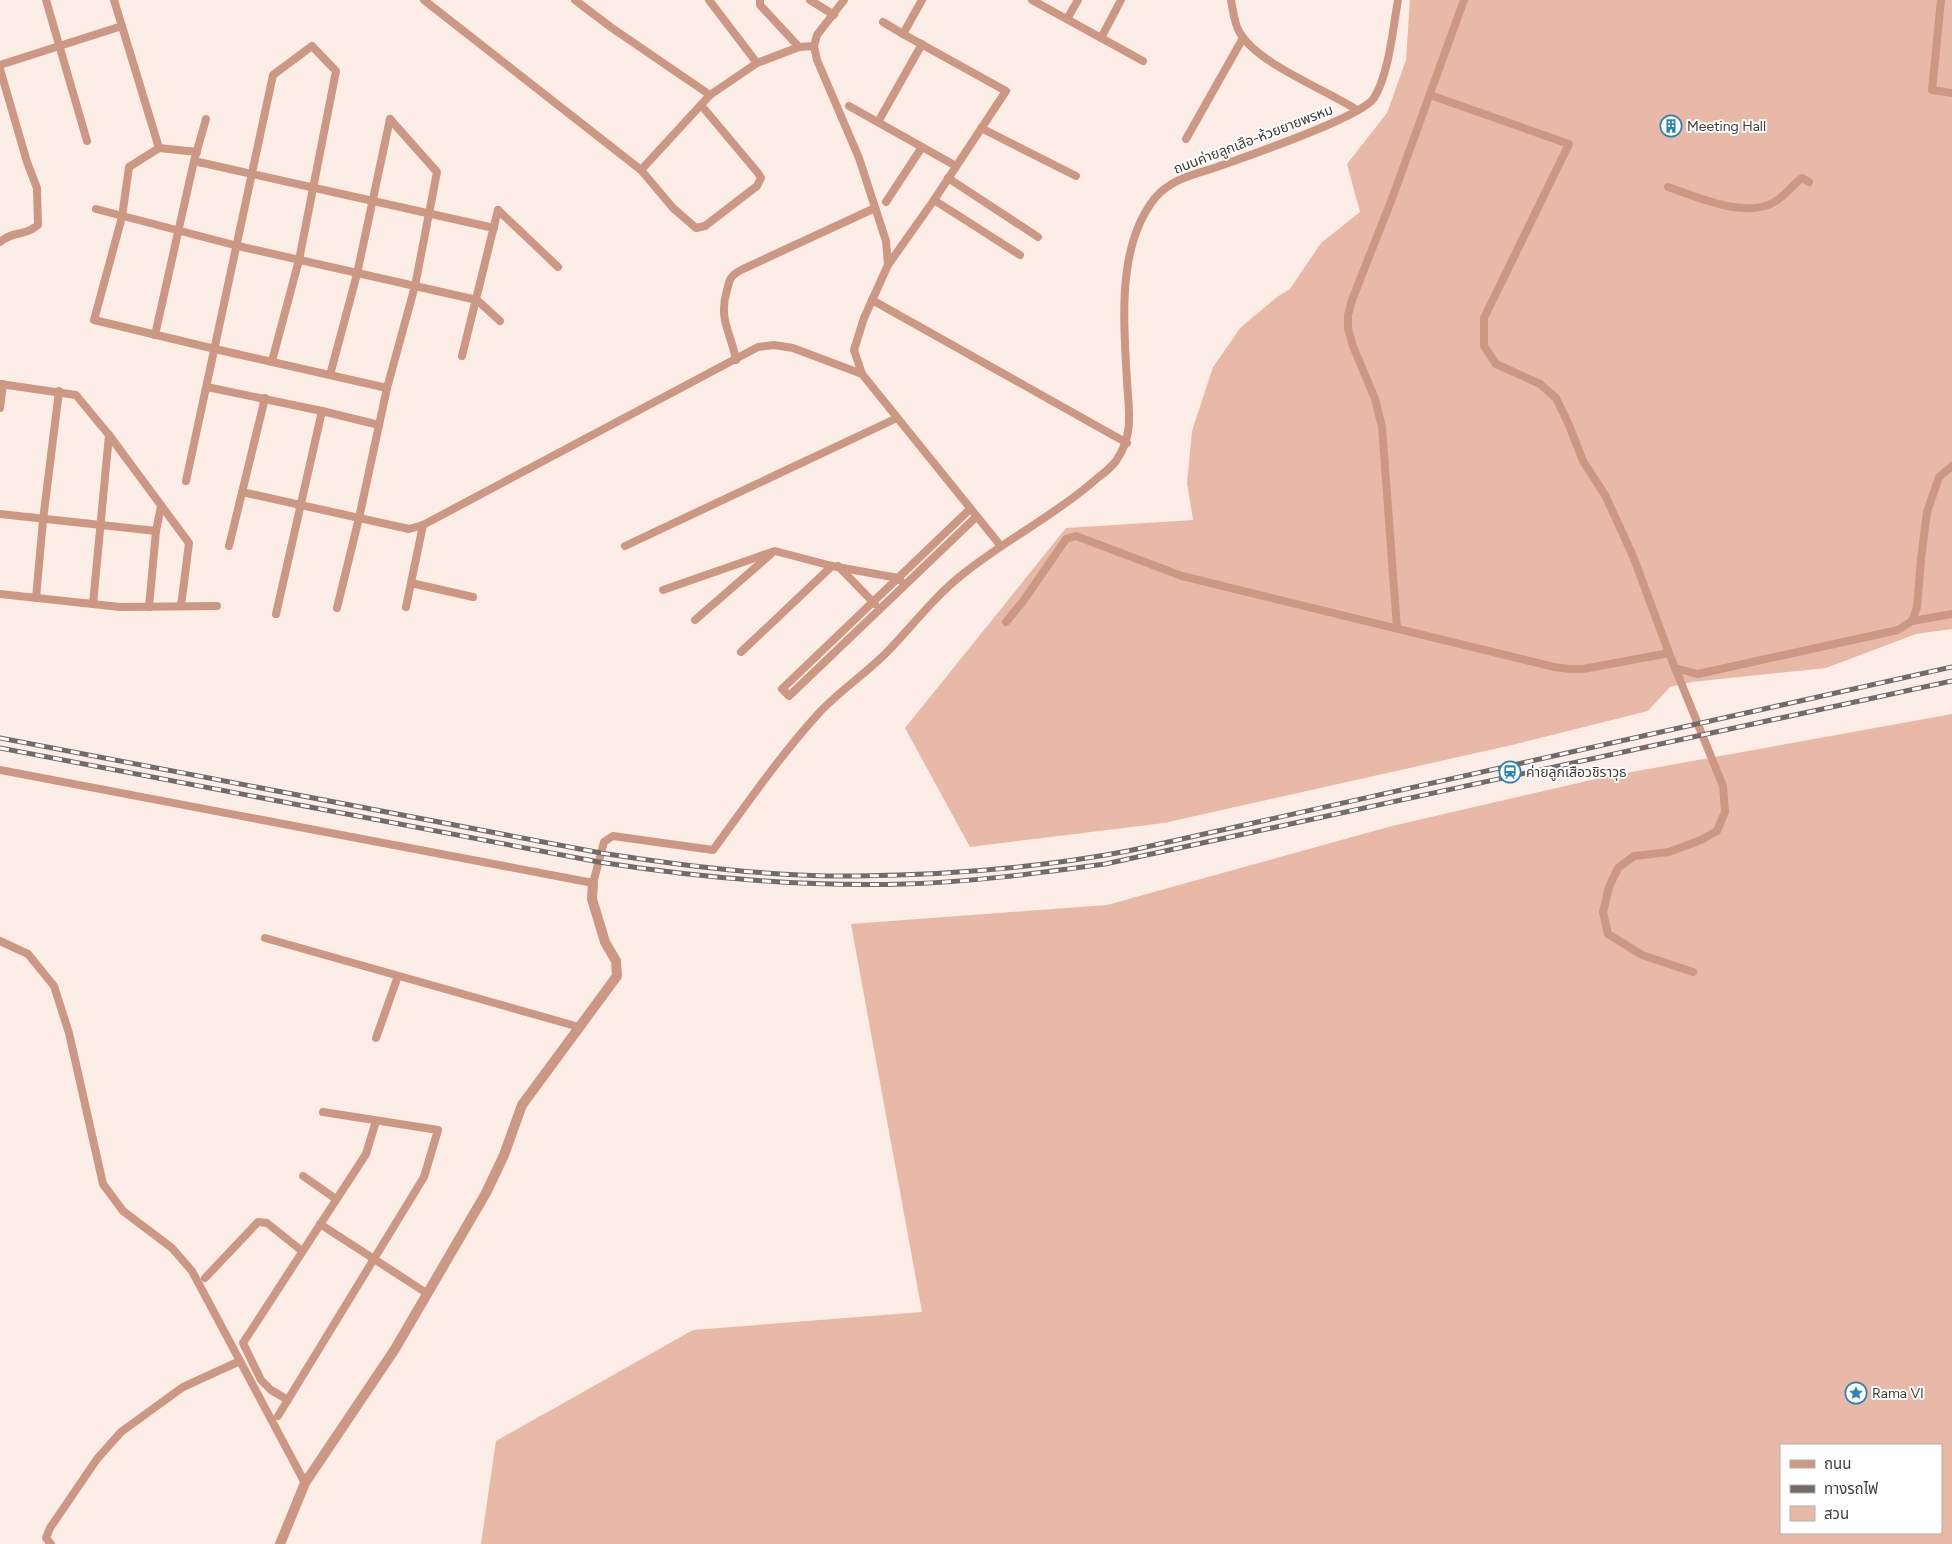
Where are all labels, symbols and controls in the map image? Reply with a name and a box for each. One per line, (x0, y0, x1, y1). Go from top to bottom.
street label: ถนนค่ายลูกเสึอ-ห้วยยายพรหม (1171, 101, 1335, 178)
building icon: Meeting Hall (1659, 114, 1683, 138)
place label: Meeting Hall (1687, 118, 1766, 135)
station icon: ค่ายลูกเสือวชิราวุธ (1498, 760, 1522, 784)
place label: ค่ายลูกเสือวชิราวุธ (1526, 764, 1627, 781)
place icon: Rama VI (1844, 1381, 1868, 1405)
place label: Rama VI (1872, 1385, 1924, 1402)
legend (1780, 1444, 1942, 1534)
text: ถนน (1824, 1455, 1851, 1473)
text: ทางรถไฟ (1824, 1480, 1878, 1498)
text: สวน (1824, 1505, 1849, 1523)

